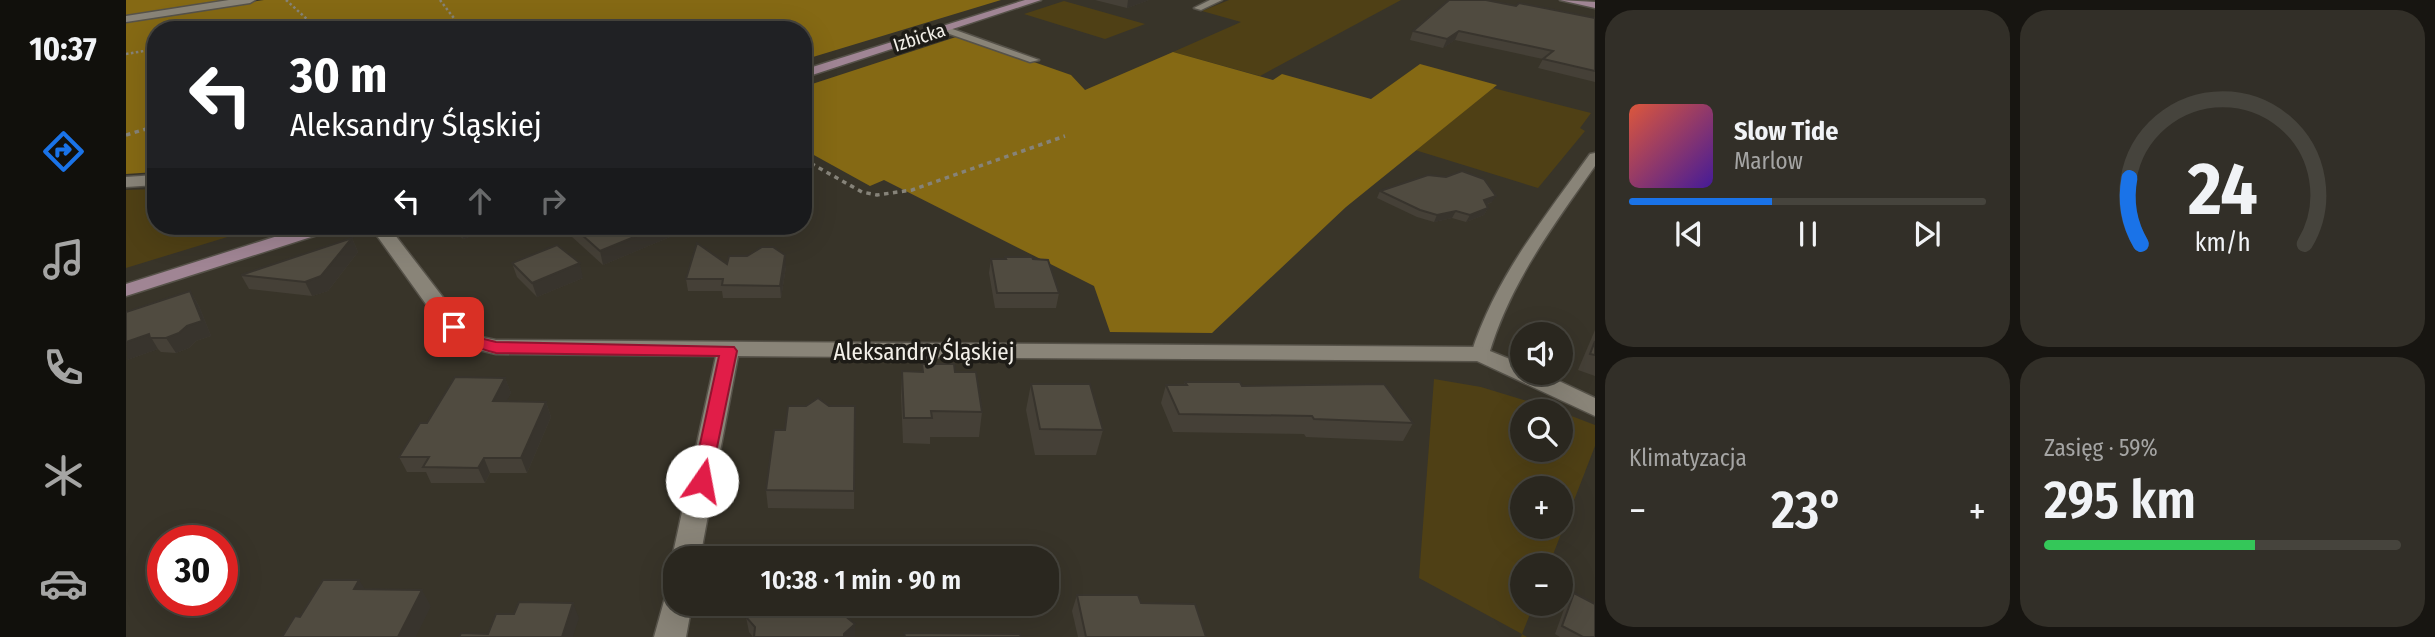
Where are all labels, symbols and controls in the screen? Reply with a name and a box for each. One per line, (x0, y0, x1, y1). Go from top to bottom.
street label: Izbicka (890, 18, 948, 57)
text: 10:37 (29, 30, 97, 68)
text: 30 m (290, 46, 388, 105)
icon: left (175, 49, 266, 140)
text: Aleksandry Śląskiej (290, 106, 542, 144)
text: Slow Tide (1734, 116, 1838, 147)
icon: directions (39, 127, 88, 176)
text: Marlow (1734, 147, 1803, 175)
text: 24 (2187, 147, 2257, 234)
icon: left (388, 182, 426, 220)
icon: ahead (461, 182, 499, 220)
icon: right (534, 182, 572, 220)
icon: previous (1670, 215, 1708, 253)
icon: pause (1789, 215, 1827, 253)
icon: next (1908, 215, 1946, 253)
text: km/h (2195, 228, 2250, 258)
icon: music (39, 235, 88, 284)
pin (424, 297, 484, 357)
icon: arrive (435, 308, 473, 346)
map controls (1510, 322, 1573, 616)
button: sound (1510, 322, 1573, 385)
street label: Aleksandry Śląskiej (833, 337, 1015, 366)
icon: phone (39, 343, 88, 392)
button: search (1510, 399, 1573, 462)
text: Zasięg · 59% (2044, 434, 2158, 462)
position arrow (665, 444, 739, 518)
text: Klimatyzacja (1629, 444, 1747, 472)
icon: climate (39, 451, 88, 500)
text: 295 km (2044, 469, 2196, 532)
button: + (1510, 476, 1573, 539)
text: 23° (1771, 479, 1844, 542)
text: − (1629, 488, 1646, 534)
text: + (1969, 488, 1986, 534)
speed limit sign: 30 (147, 525, 238, 616)
button: − (1510, 553, 1573, 616)
icon: car (39, 559, 88, 608)
text: 10:38 · 1 min · 90 m (761, 565, 961, 596)

